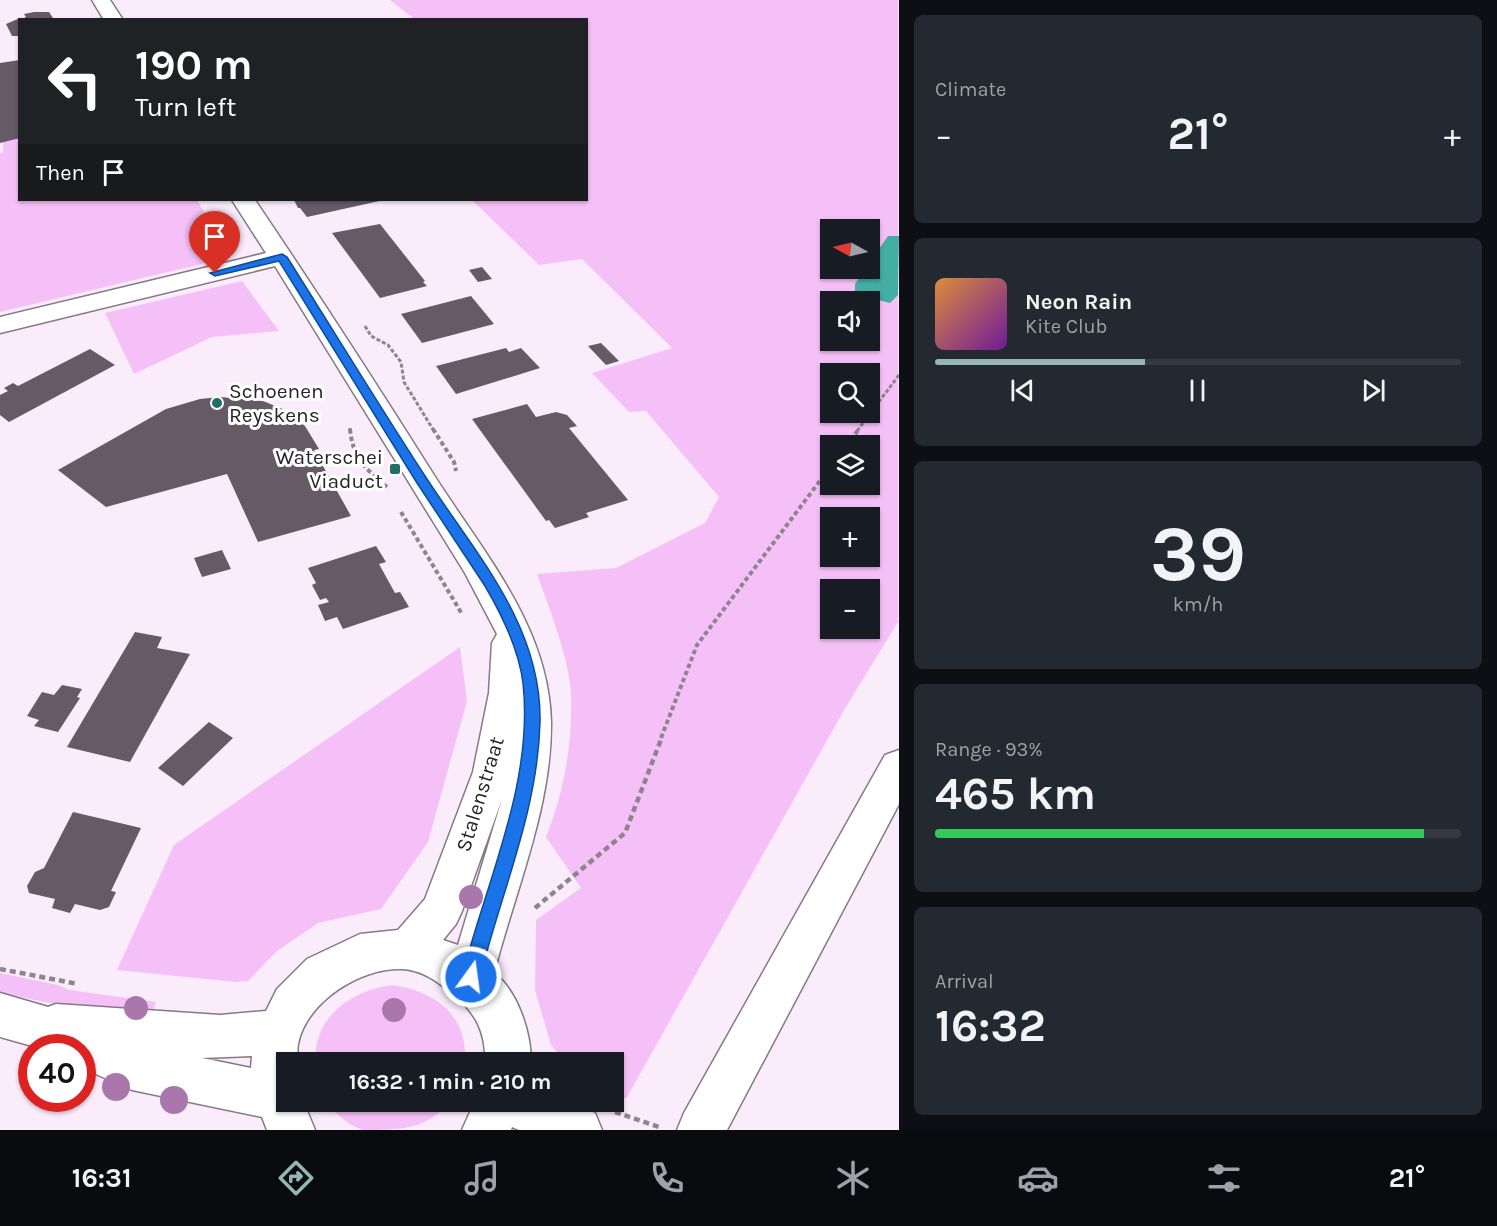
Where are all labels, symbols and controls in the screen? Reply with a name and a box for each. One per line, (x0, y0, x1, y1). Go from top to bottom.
text: 190 m (135, 40, 253, 90)
icon: left (36, 42, 114, 120)
text: Climate (935, 78, 1006, 101)
text: Turn left (135, 91, 236, 123)
text: 21° (1168, 108, 1228, 160)
text: − (935, 116, 952, 154)
text: + (1444, 116, 1461, 154)
icon: arrive (97, 156, 130, 189)
text: Then (36, 160, 85, 186)
pin (189, 211, 240, 273)
north arrow (820, 219, 880, 279)
map controls (820, 219, 880, 639)
icon: arrive (198, 220, 231, 253)
text: Neon Rain (1025, 289, 1132, 315)
button: sound (820, 291, 880, 351)
text: Kite Club (1025, 315, 1107, 338)
button: search (820, 363, 880, 423)
icon: previous (1006, 374, 1039, 407)
icon: pause (1181, 374, 1214, 407)
icon: next (1357, 374, 1390, 407)
place label: Schoenen Reyskens (229, 379, 324, 427)
marker: Schoenen Reyskens (210, 396, 224, 410)
button: layers (820, 435, 880, 495)
place label: Waterschei Viaduct (275, 445, 383, 493)
marker: Waterschei Viaduct (388, 462, 402, 476)
button: + (820, 507, 880, 567)
text: 39 (1150, 508, 1246, 600)
button: − (820, 579, 880, 639)
text: km/h (1173, 593, 1223, 616)
street label: Stalenstraat (451, 733, 509, 854)
text: Range · 93% (935, 738, 1043, 761)
text: 465 km (935, 768, 1096, 820)
position arrow (439, 945, 503, 1009)
text: Arrival (935, 970, 994, 993)
text: 16:32 (935, 1000, 1046, 1052)
speed limit sign: 40 (18, 1034, 96, 1112)
text: 16:32 · 1 min · 210 m (349, 1069, 551, 1095)
icon: directions (275, 1157, 317, 1199)
icon: music (461, 1157, 503, 1199)
icon: phone (646, 1157, 688, 1199)
icon: climate (832, 1157, 874, 1199)
icon: car (1017, 1157, 1059, 1199)
icon: filters (1203, 1157, 1245, 1199)
text: 16:31 (72, 1162, 132, 1194)
text: 21° (1389, 1162, 1425, 1194)

